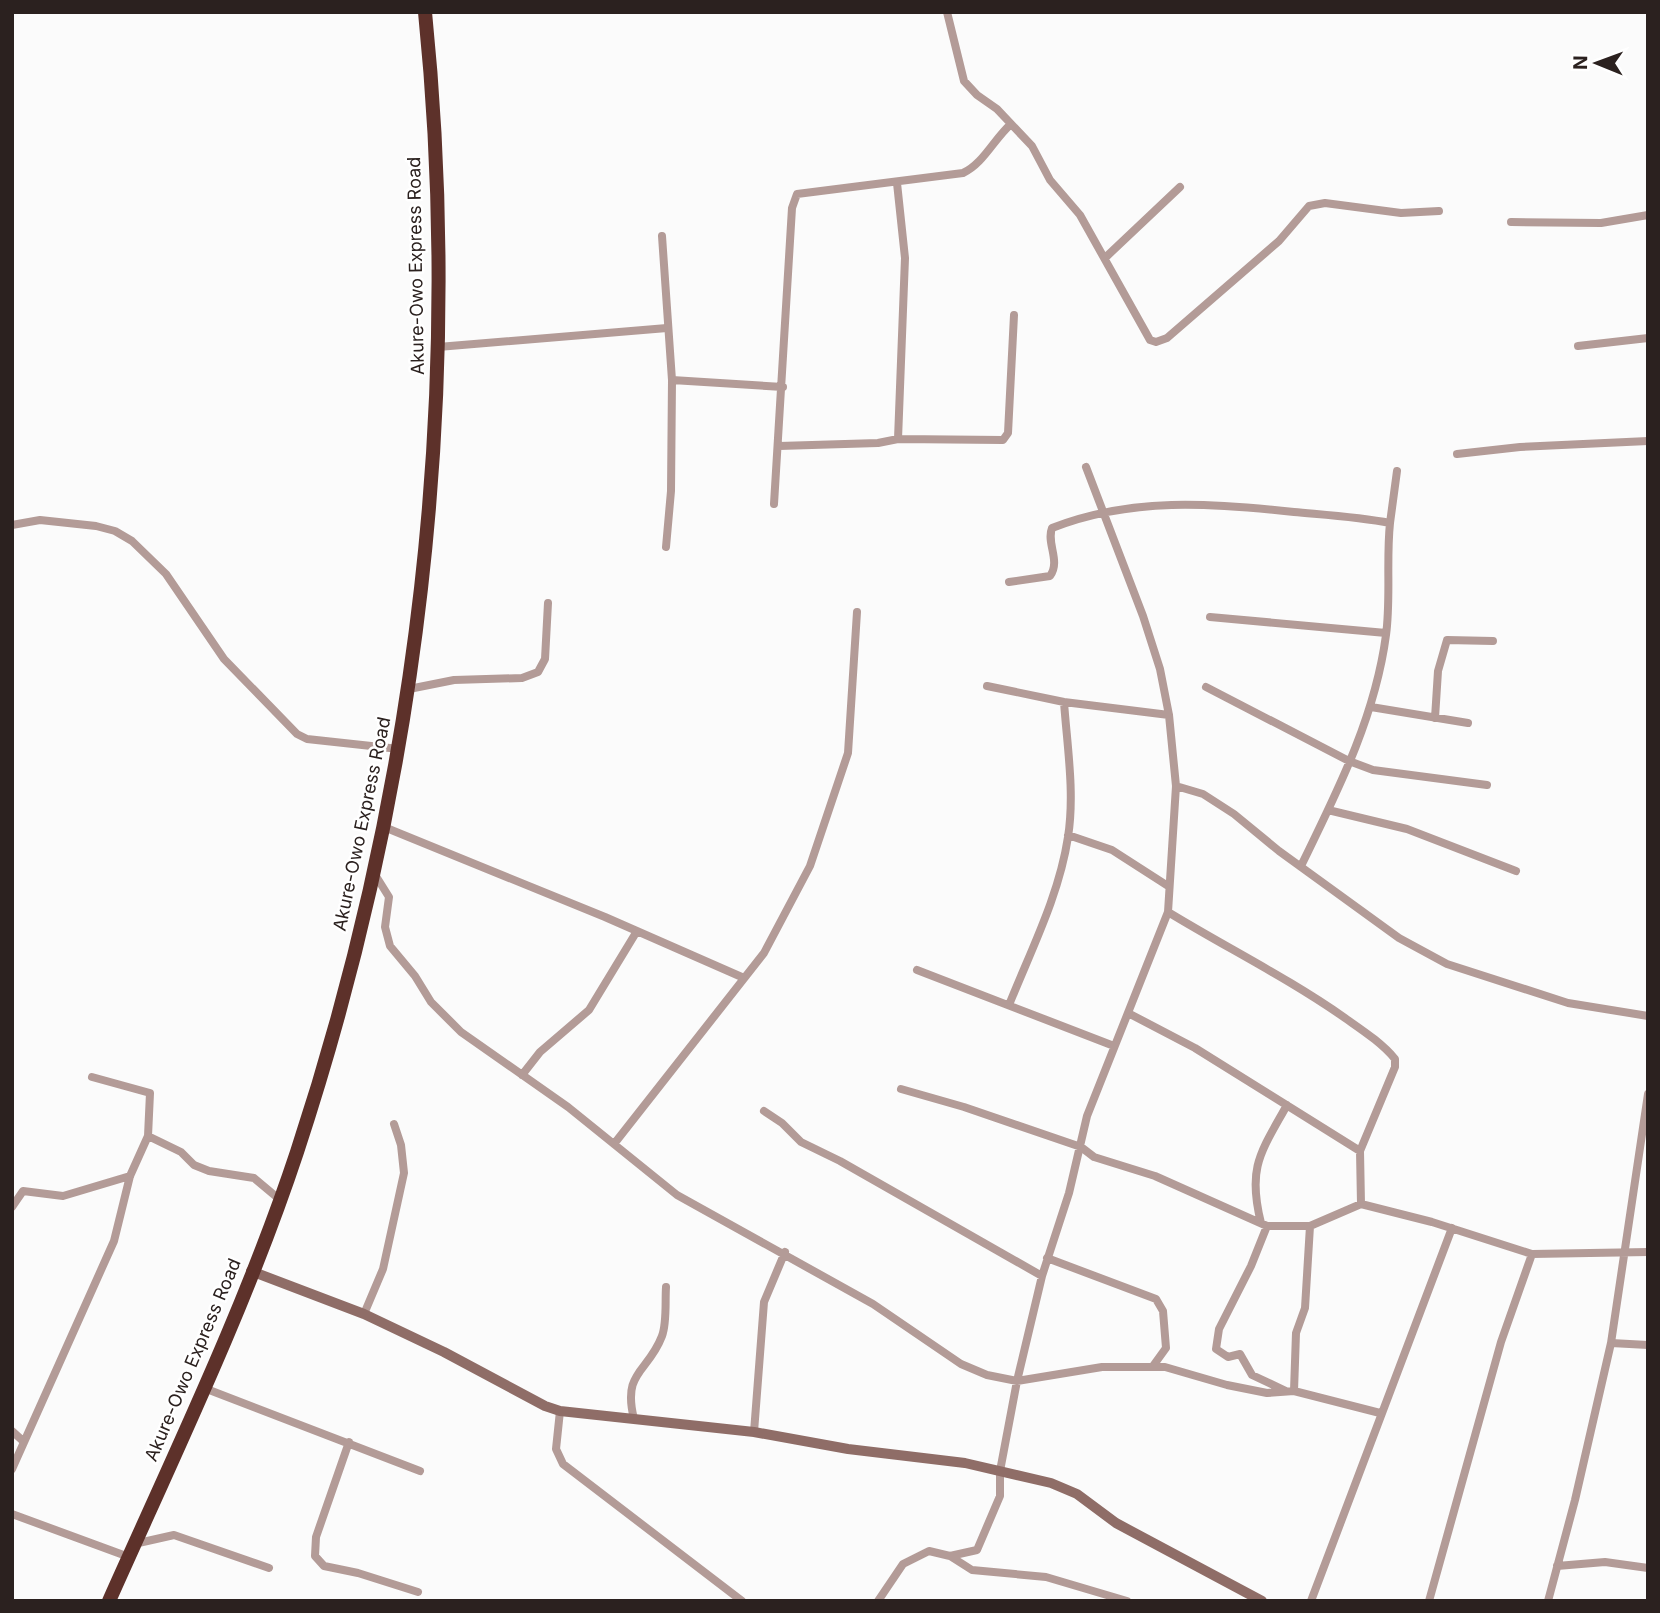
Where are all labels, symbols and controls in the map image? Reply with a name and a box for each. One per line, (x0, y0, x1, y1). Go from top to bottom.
north arrow (1562, 28, 1632, 98)
text: N (1569, 55, 1592, 70)
street label: Akure-Owo Express Road (403, 157, 428, 375)
street label: Akure-Owo Express Road (329, 715, 394, 933)
street label: Akure-Owo Express Road (140, 1255, 245, 1464)

